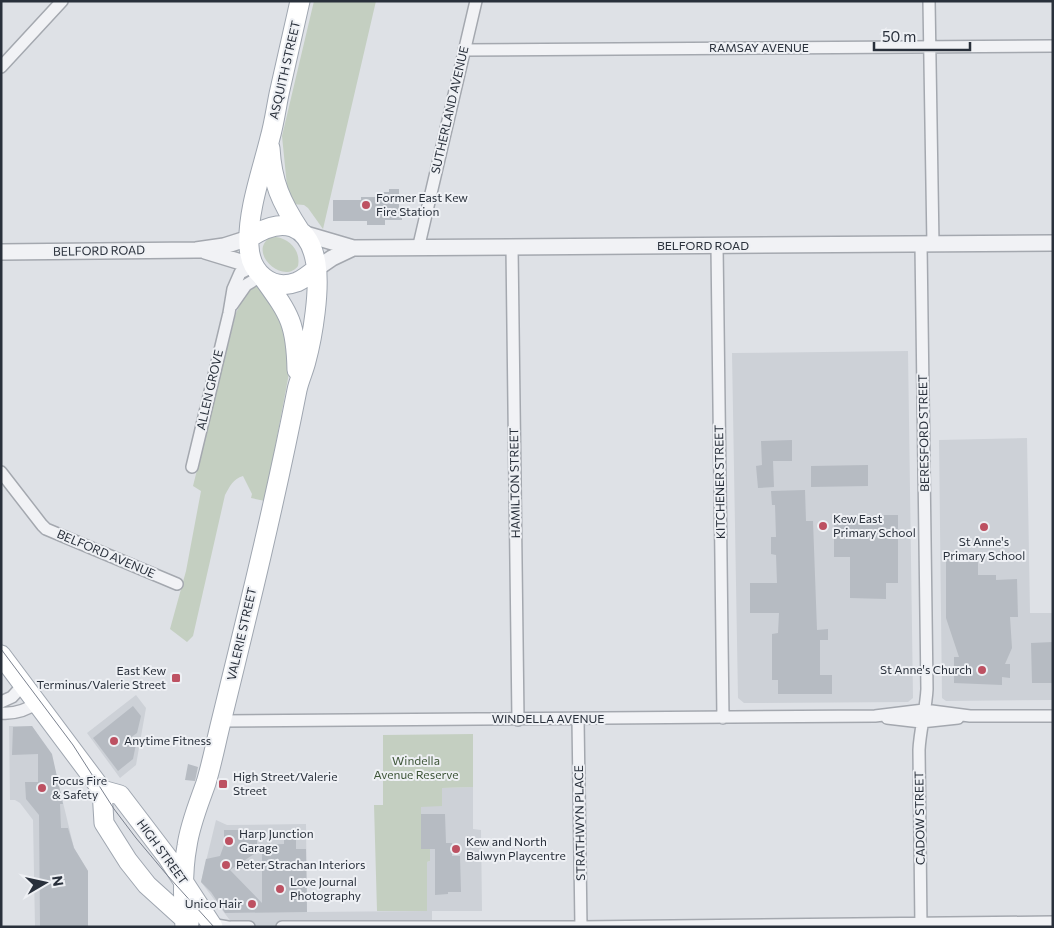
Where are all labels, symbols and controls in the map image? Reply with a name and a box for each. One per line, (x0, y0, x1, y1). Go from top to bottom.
street label: ASQUITH STREET (266, 19, 302, 120)
scale bar (874, 20, 970, 52)
text: 50 m (882, 27, 916, 45)
street label: RAMSAY AVENUE (709, 40, 809, 54)
street label: SUTHERLAND AVENUE (428, 45, 471, 175)
place label: Former East Kew Fire Station (376, 190, 468, 218)
marker: Former East Kew Fire Station (360, 199, 372, 211)
street label: BELFORD ROAD (657, 238, 749, 252)
street label: BELFORD ROAD (53, 242, 145, 258)
street label: ALLEN GROVE (193, 348, 225, 431)
street label: BERESFORD STREET (915, 374, 931, 492)
street label: KITCHENER STREET (711, 425, 727, 539)
street label: HAMILTON STREET (506, 427, 522, 539)
place label: Kew East Primary School (833, 511, 916, 539)
marker: Kew East Primary School (817, 520, 829, 532)
marker: St Anne's Primary School (978, 521, 990, 533)
street label: BELFORD AVENUE (55, 526, 158, 580)
place label: St Anne's Primary School (943, 534, 1025, 562)
street label: VALERIE STREET (224, 586, 259, 682)
place label: St Anne's Church (880, 662, 972, 676)
place label: East Kew Terminus/Valerie Street (36, 663, 166, 691)
marker: St Anne's Church (976, 664, 988, 676)
marker: East Kew Terminus/Valerie Street (170, 672, 182, 684)
street label: WINDELLA AVENUE (492, 711, 604, 725)
place label: Anytime Fitness (124, 733, 211, 747)
marker: Anytime Fitness (108, 735, 120, 747)
park label: Windella Avenue Reserve (373, 753, 459, 781)
street label: STRATHWYN PLACE (571, 765, 587, 881)
place label: High Street/Valerie Street (233, 769, 337, 797)
street label: CADOW STREET (911, 771, 927, 865)
place label: Focus Fire & Safety (52, 773, 107, 801)
marker: High Street/Valerie Street (217, 778, 229, 790)
marker: Focus Fire & Safety (36, 782, 48, 794)
street label: HIGH STREET (135, 816, 191, 887)
place label: Harp Junction Garage (239, 826, 314, 854)
place label: Kew and North Balwyn Playcentre (466, 834, 566, 862)
marker: Harp Junction Garage (223, 835, 235, 847)
marker: Kew and North Balwyn Playcentre (450, 843, 462, 855)
place label: Peter Strachan Interiors (236, 857, 365, 871)
north arrow (20, 858, 70, 908)
marker: Peter Strachan Interiors (220, 859, 232, 871)
text: N (49, 874, 68, 887)
place label: Love Journal Photography (290, 874, 361, 902)
marker: Love Journal Photography (274, 883, 286, 895)
place label: Unico Hair (185, 896, 242, 910)
marker: Unico Hair (246, 898, 258, 910)

